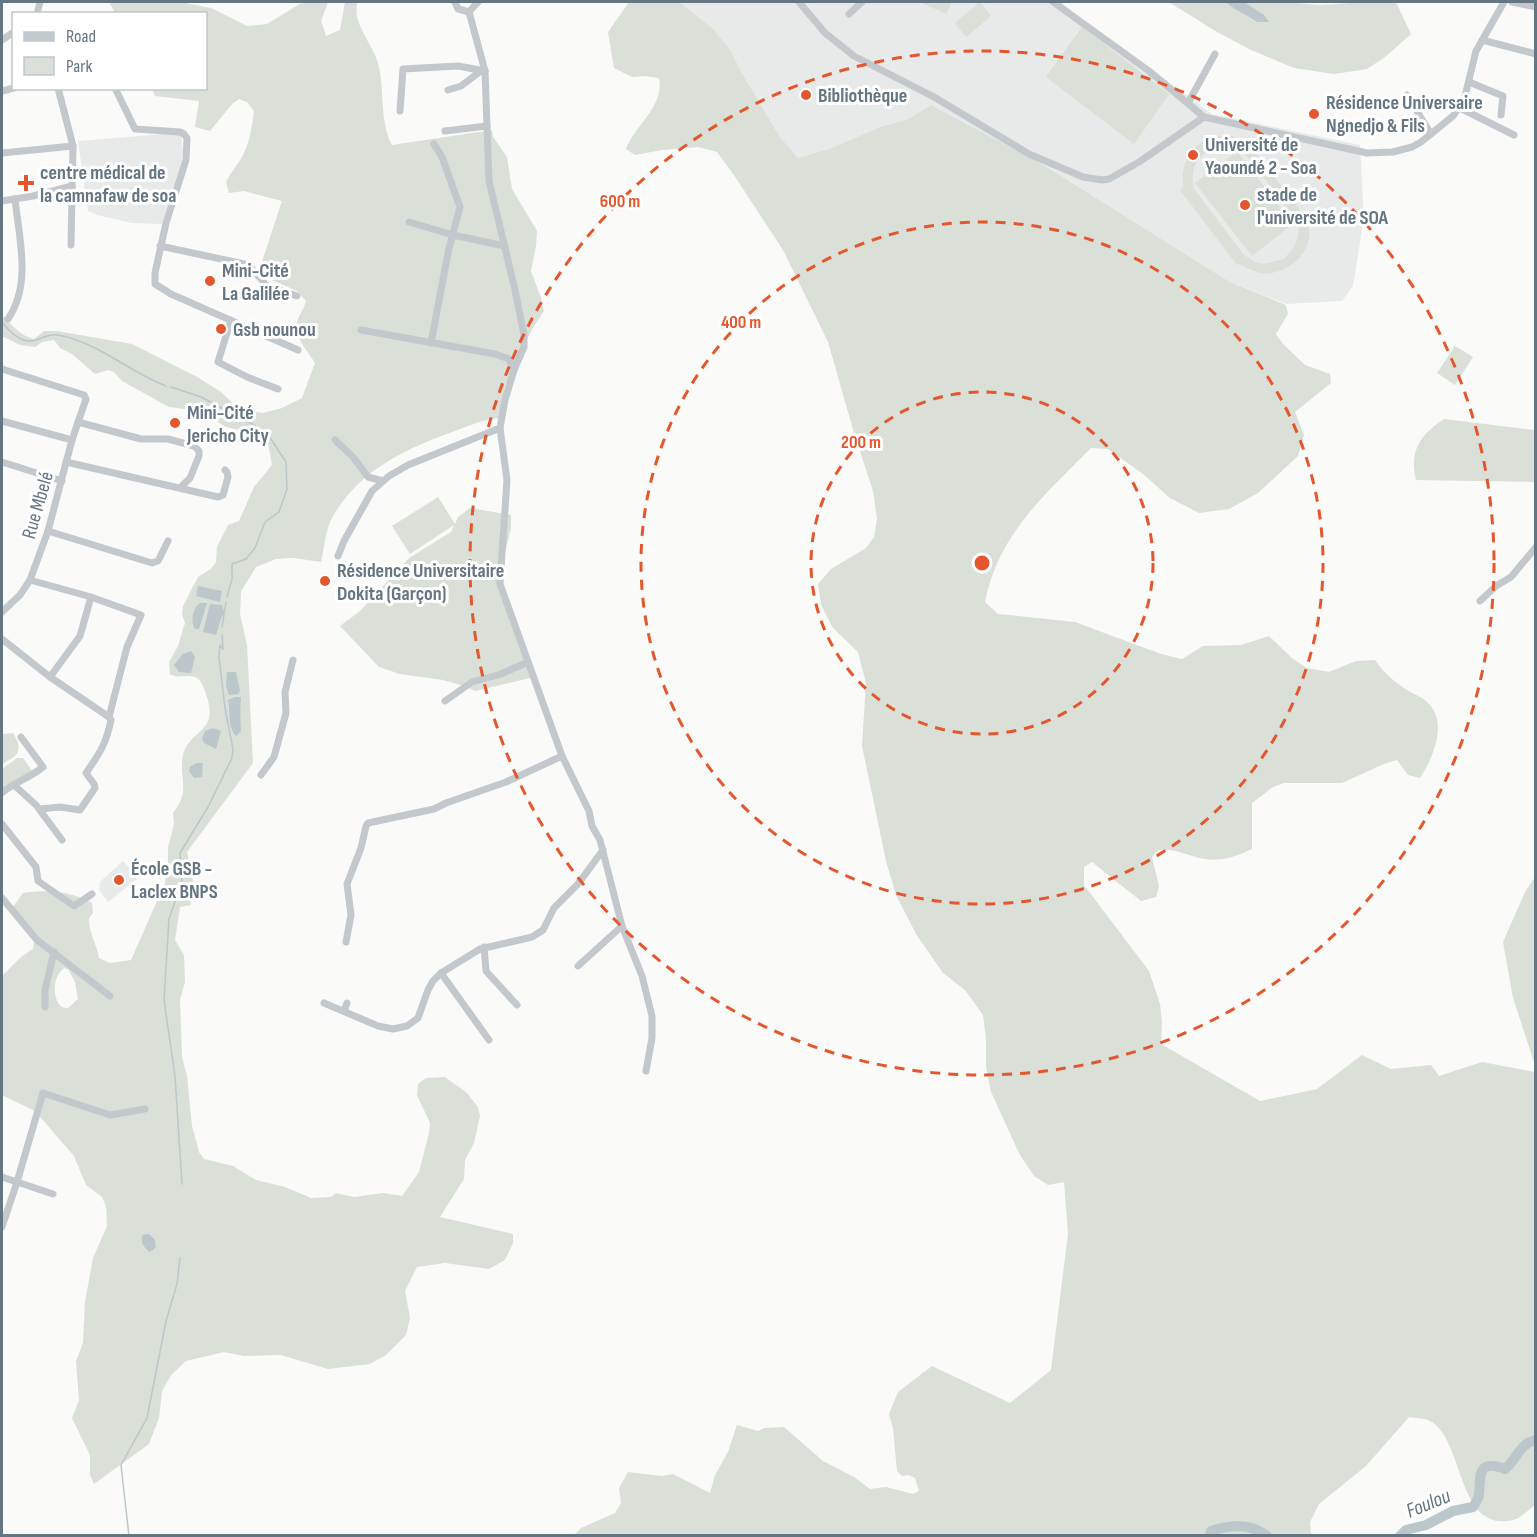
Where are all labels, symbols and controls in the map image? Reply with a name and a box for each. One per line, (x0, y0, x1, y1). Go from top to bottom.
legend (12, 12, 207, 90)
text: Road (66, 26, 96, 47)
text: Park (66, 56, 92, 77)
place label: Bibliothèque (818, 84, 907, 108)
marker: Bibliothèque (799, 88, 813, 102)
place label: Résidence Universaire Ngnedjo & Fils (1326, 91, 1483, 138)
marker: Résidence Universaire Ngnedjo & Fils (1307, 107, 1321, 121)
place label: Université de Yaoundé 2 - Soa (1205, 133, 1317, 180)
marker: Université de Yaoundé 2 - Soa (1186, 148, 1200, 162)
place label: centre médical de la camnafaw de soa (40, 161, 176, 208)
marker: centre médical de la camnafaw de soa (17, 174, 35, 192)
place label: stade de l'université de SOA (1257, 183, 1389, 230)
text: 600 m (600, 191, 640, 212)
marker: stade de l'université de SOA (1238, 198, 1252, 212)
place label: Mini-Cité La Galilée (222, 259, 289, 306)
marker: Mini-Cité La Galilée (203, 274, 217, 288)
text: 400 m (721, 312, 761, 333)
place label: Gsb nounou (233, 318, 316, 342)
marker: Gsb nounou (214, 322, 228, 336)
place label: Mini-Cité Jericho City (186, 401, 270, 448)
marker: Mini-Cité Jericho City (168, 416, 182, 430)
text: 200 m (841, 432, 881, 453)
street label: Rue Mbelé (17, 469, 59, 542)
centre of rings (972, 553, 992, 573)
place label: Résidence Universitaire Dokita (Garçon) (337, 559, 504, 606)
marker: Résidence Universitaire Dokita (Garçon) (318, 574, 332, 588)
place label: École GSB - Laclex BNPS (131, 857, 218, 904)
marker: École GSB - Laclex BNPS (112, 873, 126, 887)
water label: Foulou (1402, 1483, 1454, 1524)

